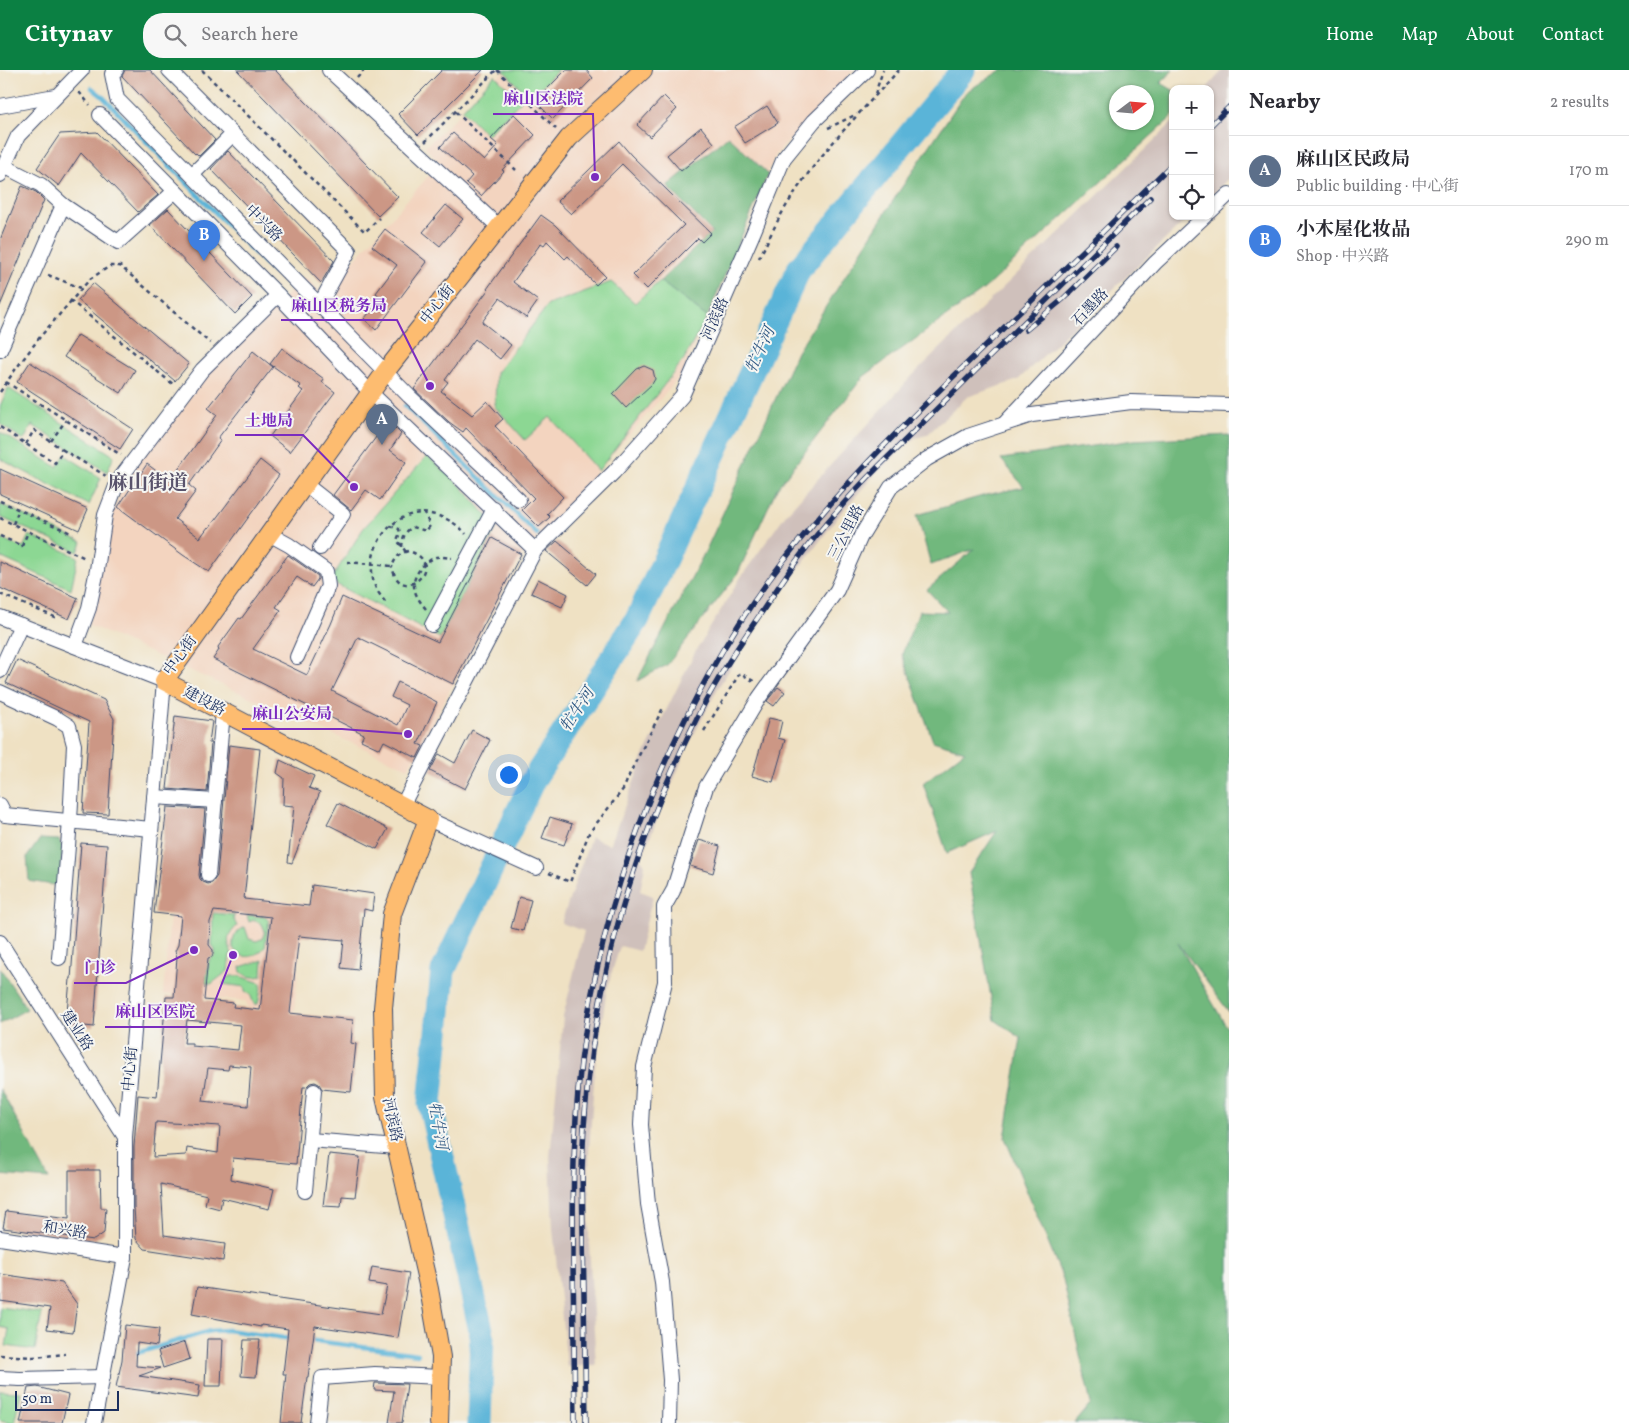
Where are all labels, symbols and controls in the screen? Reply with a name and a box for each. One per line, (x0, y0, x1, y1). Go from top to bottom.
search box (143, 13, 493, 58)
text: Citynav (25, 18, 113, 52)
icon: search (161, 21, 189, 49)
text: Search here (201, 22, 298, 48)
text: Home (1326, 23, 1374, 48)
text: Map (1402, 23, 1438, 48)
text: About (1466, 23, 1514, 48)
text: Contact (1542, 23, 1604, 48)
callout: 麻山区法院 (493, 83, 593, 114)
north arrow (1109, 85, 1154, 130)
map controls (1169, 85, 1214, 220)
button: + (1169, 85, 1214, 130)
text: Nearby (1249, 88, 1320, 117)
text: 麻山区法院 (503, 89, 583, 111)
text: 2 results (1550, 92, 1609, 114)
button: − (1169, 130, 1214, 175)
text: 麻山区民政局 (1296, 147, 1410, 173)
text: A (1259, 160, 1271, 182)
text: 170 m (1569, 160, 1609, 182)
button: locate (1169, 175, 1214, 220)
text: Public building · 中心街 (1296, 176, 1459, 198)
street label: 中兴路 (240, 201, 286, 247)
text: 小木屋化妆品 (1296, 217, 1410, 243)
pin: B (188, 220, 220, 261)
text: B (1260, 230, 1270, 252)
text: 290 m (1565, 230, 1609, 252)
text: Shop · 中兴路 (1296, 246, 1390, 268)
street label: 中心街 (416, 281, 460, 329)
street label: 石墨路 (1068, 284, 1114, 332)
callout: 麻山区税务局 (281, 289, 397, 320)
street label: 河滨路 (697, 294, 735, 344)
text: 麻山区税务局 (291, 296, 387, 318)
water label: 牤牛河 (741, 321, 782, 376)
callout: 土地局 (235, 404, 303, 435)
pin: A (366, 404, 398, 445)
text: 土地局 (245, 411, 293, 433)
district label: 麻山街道 (108, 470, 188, 498)
street label: 三公里路 (824, 501, 870, 565)
street label: 中心街 (159, 632, 203, 680)
water label: 牤牛河 (556, 681, 602, 736)
street label: 建设路 (179, 682, 229, 722)
callout: 麻山公安局 (242, 698, 342, 729)
text: 麻山公安局 (252, 704, 332, 726)
your location (496, 762, 522, 788)
callout: 门诊 (74, 952, 126, 983)
text: 门诊 (84, 958, 116, 980)
callout: 麻山区医院 (105, 996, 205, 1027)
text: 麻山区医院 (115, 1002, 195, 1024)
street label: 建业路 (55, 1006, 97, 1056)
street label: 中心街 (119, 1046, 143, 1092)
street label: 河滨路 (376, 1096, 406, 1144)
water label: 牤牛河 (422, 1100, 453, 1154)
street label: 和兴路 (41, 1217, 89, 1245)
scale bar (15, 1388, 119, 1411)
text: 50 m (22, 1390, 52, 1409)

